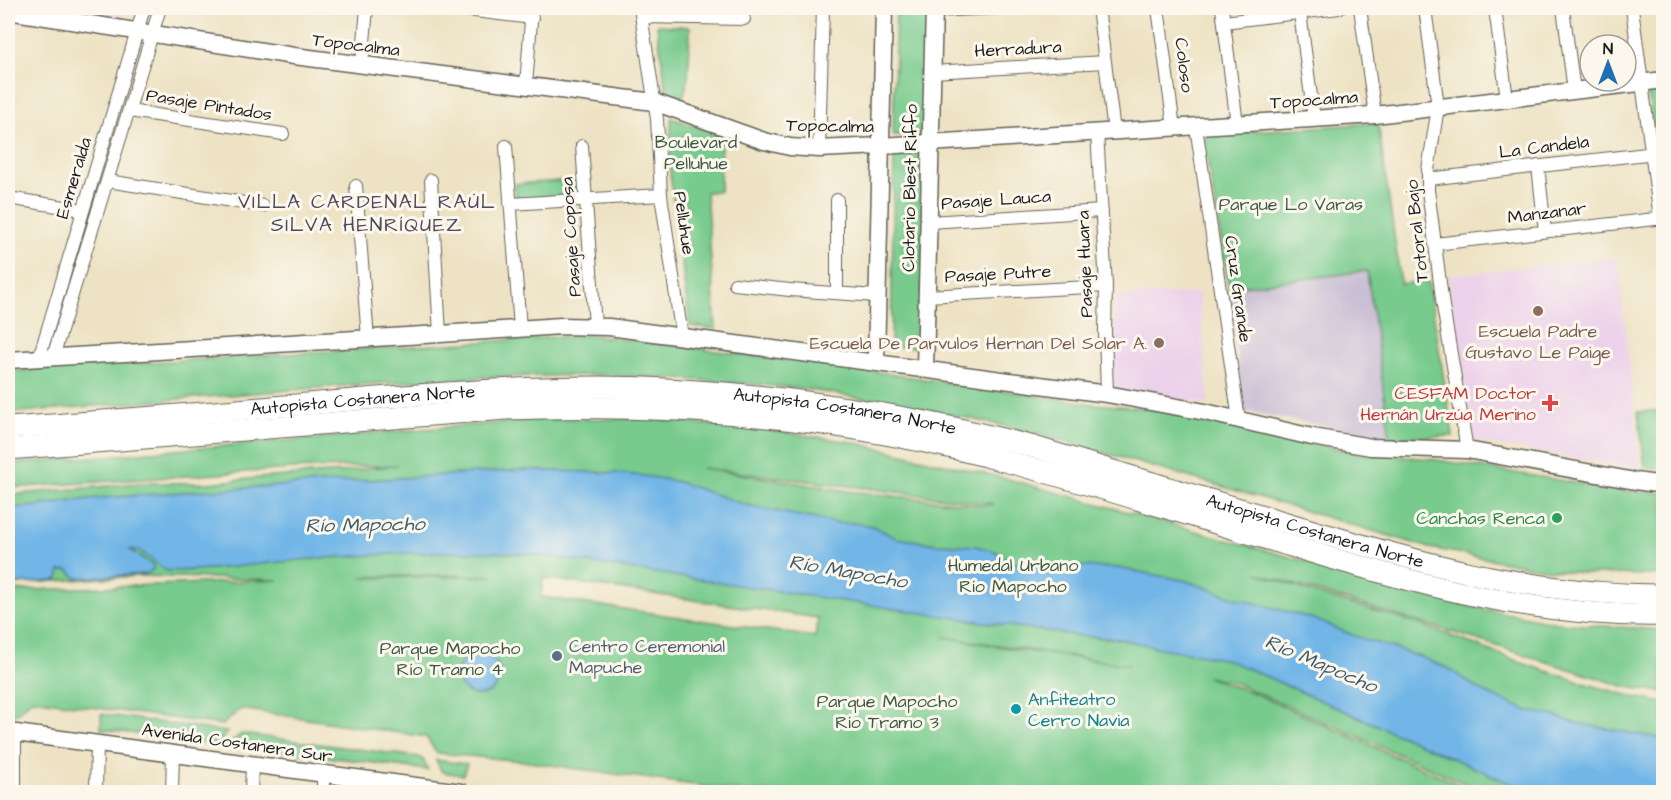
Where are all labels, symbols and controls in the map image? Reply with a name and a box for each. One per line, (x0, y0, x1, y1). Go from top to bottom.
street label: Topocalma (311, 27, 401, 63)
north arrow (1578, 33, 1638, 93)
street label: Herradura (974, 34, 1062, 64)
street label: Coloso (1168, 36, 1200, 94)
text: N (1603, 38, 1613, 60)
street label: Pasaje Pintados (144, 83, 274, 127)
street label: Topocalma (1269, 84, 1359, 116)
street label: Clotario Blest Riffo (896, 104, 924, 272)
street label: Topocalma (786, 113, 874, 139)
street label: La Candela (1497, 129, 1591, 165)
park label: Boulevard Pelluhue (655, 130, 737, 176)
street label: Esmeralda (50, 134, 98, 222)
street label: Pasaje Coposa (554, 176, 588, 298)
street label: Totoral Bajo (1399, 178, 1435, 284)
street label: Pasaje Lauca (940, 184, 1052, 216)
district label: VILLA CARDENAL RAÚL SILVA HENRÍQUEZ (238, 188, 496, 239)
street label: Pelluhue (667, 190, 701, 257)
park label: Parque Lo Varas (1219, 192, 1363, 217)
street label: Manzanar (1506, 196, 1588, 230)
street label: Pasaje Huara (1071, 210, 1099, 318)
street label: Cruz Grande (1218, 234, 1258, 344)
street label: Pasaje Putre (944, 259, 1052, 289)
marker: Escuela Padre Gustavo Le Paige (1531, 304, 1545, 318)
place label: Escuela Padre Gustavo Le Paige (1465, 319, 1611, 366)
place label: Escuela De Parvulos Hernan Del Solar A. (810, 331, 1147, 356)
marker: Escuela De Parvulos Hernan Del Solar A. (1152, 336, 1166, 350)
street label: Autopista Costanera Norte (249, 379, 476, 421)
street label: Autopista Costanera Norte (732, 381, 959, 441)
place label: CESFAM Doctor Hernán Urzúa Merino (1360, 381, 1536, 427)
marker: CESFAM Doctor Hernán Urzúa Merino (1541, 394, 1559, 412)
street label: Autopista Costanera Norte (1203, 487, 1427, 574)
place label: Canchas Renca (1416, 506, 1545, 531)
water label: Río Mapocho (305, 510, 427, 540)
marker: Canchas Renca (1550, 511, 1564, 525)
water label: Río Mapocho (787, 548, 911, 596)
park label: Humedal Urbano Río Mapocho (948, 553, 1078, 599)
water label: Río Mapocho (1261, 628, 1383, 701)
place label: Centro Ceremonial Mapuche (569, 634, 725, 680)
park label: Parque Mapocho Río Tramo 4 (380, 636, 520, 682)
marker: Centro Ceremonial Mapuche (550, 649, 564, 663)
place label: Anfiteatro Cerro Navia (1028, 687, 1129, 733)
park label: Parque Mapocho Río Tramo 3 (817, 689, 957, 735)
marker: Anfiteatro Cerro Navia (1009, 702, 1023, 716)
street label: Avenida Costanera Sur (140, 717, 334, 769)

